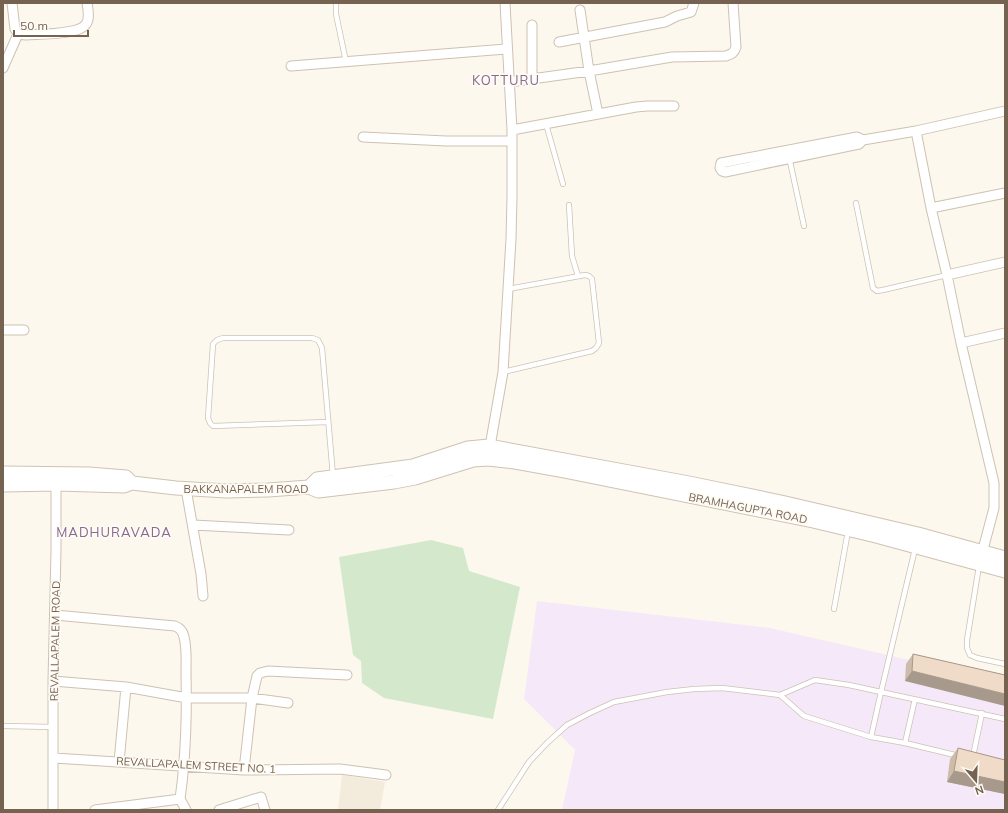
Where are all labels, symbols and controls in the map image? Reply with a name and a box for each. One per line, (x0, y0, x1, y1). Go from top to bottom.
scale bar (14, 12, 88, 38)
text: 50 m (20, 18, 48, 33)
district label: KOTTURU (472, 72, 540, 88)
street label: BAKKANAPALEM ROAD (184, 482, 308, 496)
street label: BRAMHAGUPTA ROAD (687, 490, 809, 526)
district label: MADHURAVADA (56, 524, 172, 540)
street label: REVALLAPALEM ROAD (47, 581, 63, 701)
street label: REVALLAPALEM STREET NO. 1 (116, 754, 276, 776)
north arrow (956, 761, 996, 801)
text: N (973, 782, 985, 798)

